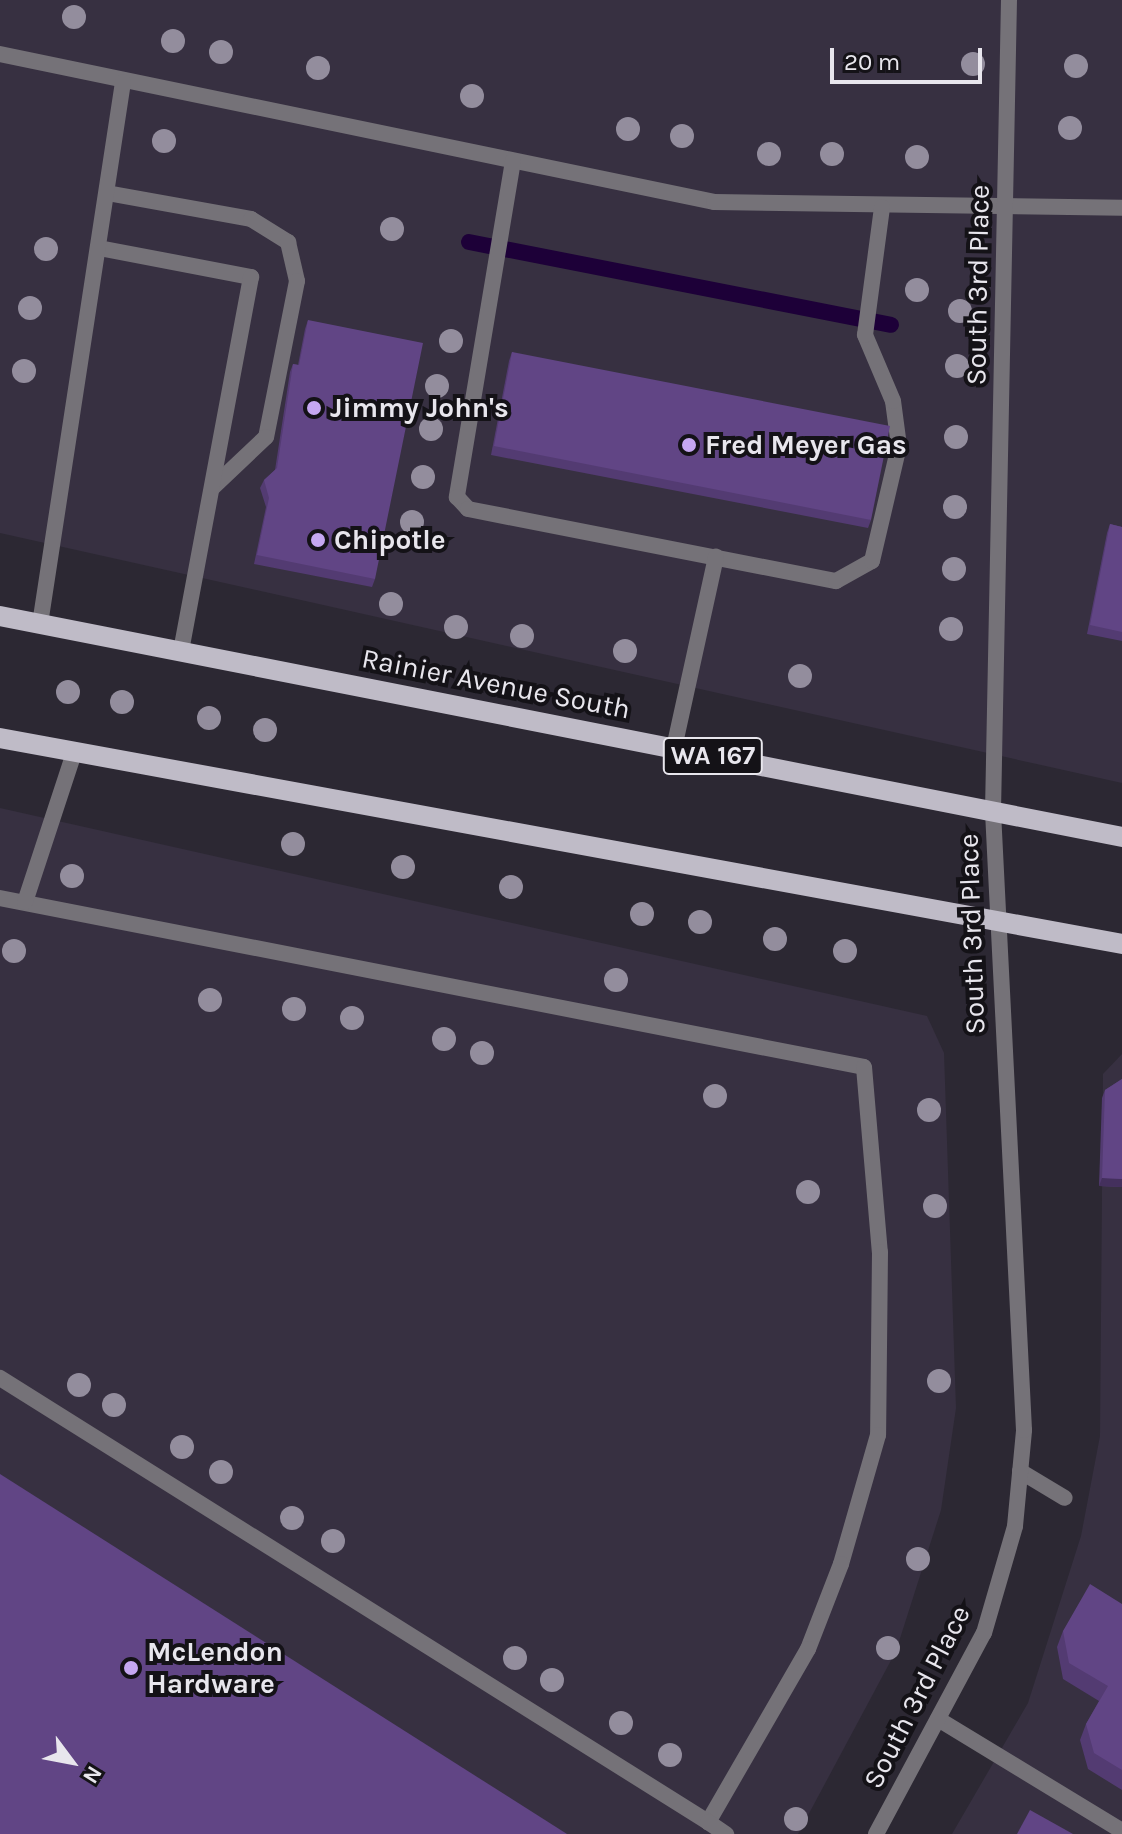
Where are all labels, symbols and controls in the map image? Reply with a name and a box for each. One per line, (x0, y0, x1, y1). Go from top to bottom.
scale bar (834, 32, 986, 82)
text: 20 m (844, 48, 900, 76)
street label: South 3rd Place (959, 184, 997, 386)
place label: Jimmy John's (330, 391, 509, 425)
marker: Jimmy John's (305, 399, 323, 417)
place label: Fred Meyer Gas (705, 428, 907, 462)
marker: Fred Meyer Gas (680, 436, 698, 454)
place label: Chipotle (334, 523, 446, 557)
marker: Chipotle (309, 531, 327, 549)
street label: Rainier Avenue South (359, 641, 633, 727)
road number: WA 167 (661, 734, 765, 778)
street label: South 3rd Place (952, 833, 992, 1035)
street label: South 3rd Place (856, 1600, 978, 1794)
place label: McLendon Hardware (147, 1635, 283, 1701)
marker: McLendon Hardware (122, 1659, 140, 1677)
north arrow (32, 1722, 112, 1802)
text: N (77, 1761, 108, 1788)

